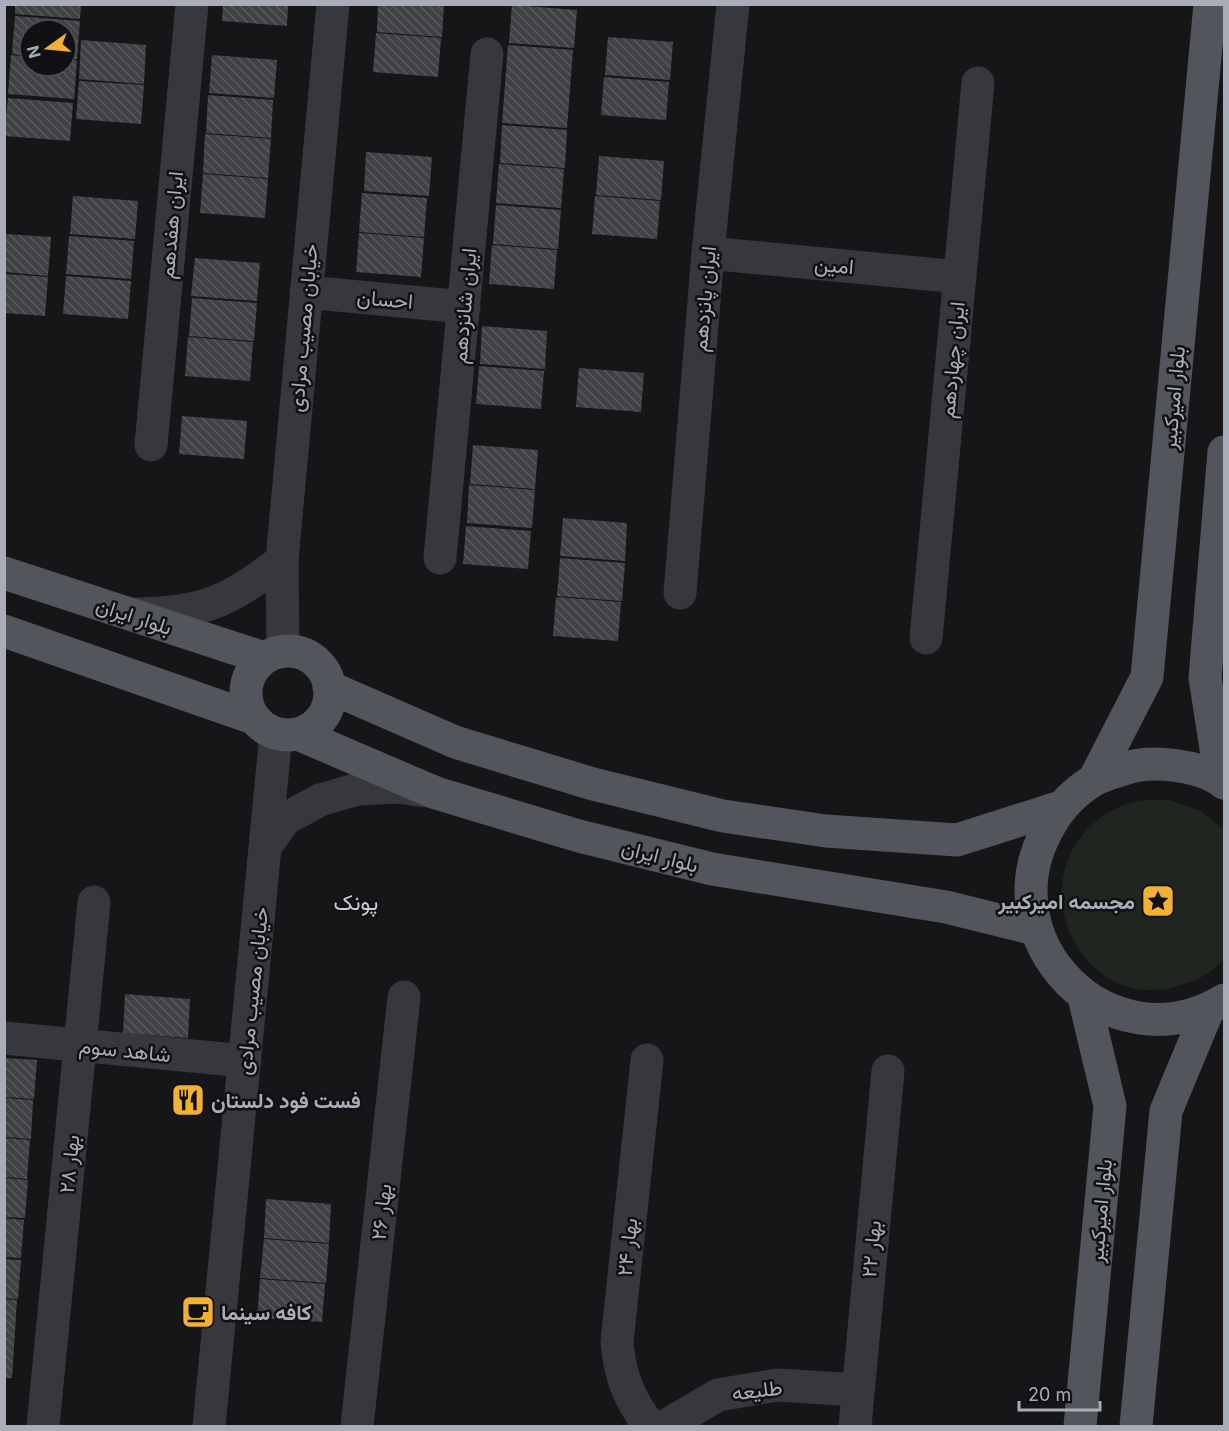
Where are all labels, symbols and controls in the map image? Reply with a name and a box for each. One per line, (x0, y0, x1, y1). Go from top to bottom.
north arrow (18, 18, 78, 78)
text: N (22, 43, 45, 60)
street label: ایران هفدهم (154, 170, 190, 280)
street label: خیابان مصیب مرادی (283, 243, 324, 413)
street label: ایران پانزدهم (687, 245, 723, 353)
street label: ایران شانزدهم (446, 247, 484, 365)
street label: امین (813, 251, 855, 279)
street label: احسان (356, 284, 414, 314)
street label: ایران چهاردهم (934, 300, 972, 420)
street label: بلوار امیرکبیر (1156, 345, 1191, 452)
street label: بلوار ایران (93, 592, 175, 641)
street label: بلوار ایران (619, 834, 701, 879)
place icon: مجسمه امیرکبیر (1140, 883, 1176, 919)
district label: پونک (334, 889, 378, 917)
place label: مجسمه امیرکبیر (997, 889, 1135, 915)
street label: خیابان مصیب مرادی (231, 906, 274, 1076)
street label: شاهد سوم (78, 1033, 172, 1069)
restaurant icon: فست فود دلستان (170, 1082, 206, 1118)
place label: فست فود دلستان (211, 1088, 361, 1114)
street label: بهار ۲۸ (54, 1134, 85, 1195)
street label: بلوار امیرکبیر (1083, 1158, 1118, 1265)
street label: بهار ۲۶ (366, 1183, 397, 1241)
street label: بهار ۲۴ (612, 1217, 643, 1277)
street label: بهار ۲۲ (856, 1219, 887, 1279)
cafe icon: کافه سینما (180, 1294, 216, 1330)
place label: کافه سینما (221, 1300, 312, 1325)
street label: طلیعه (730, 1374, 784, 1406)
scale bar (1019, 1374, 1100, 1412)
text: 20 m (1028, 1384, 1071, 1405)

